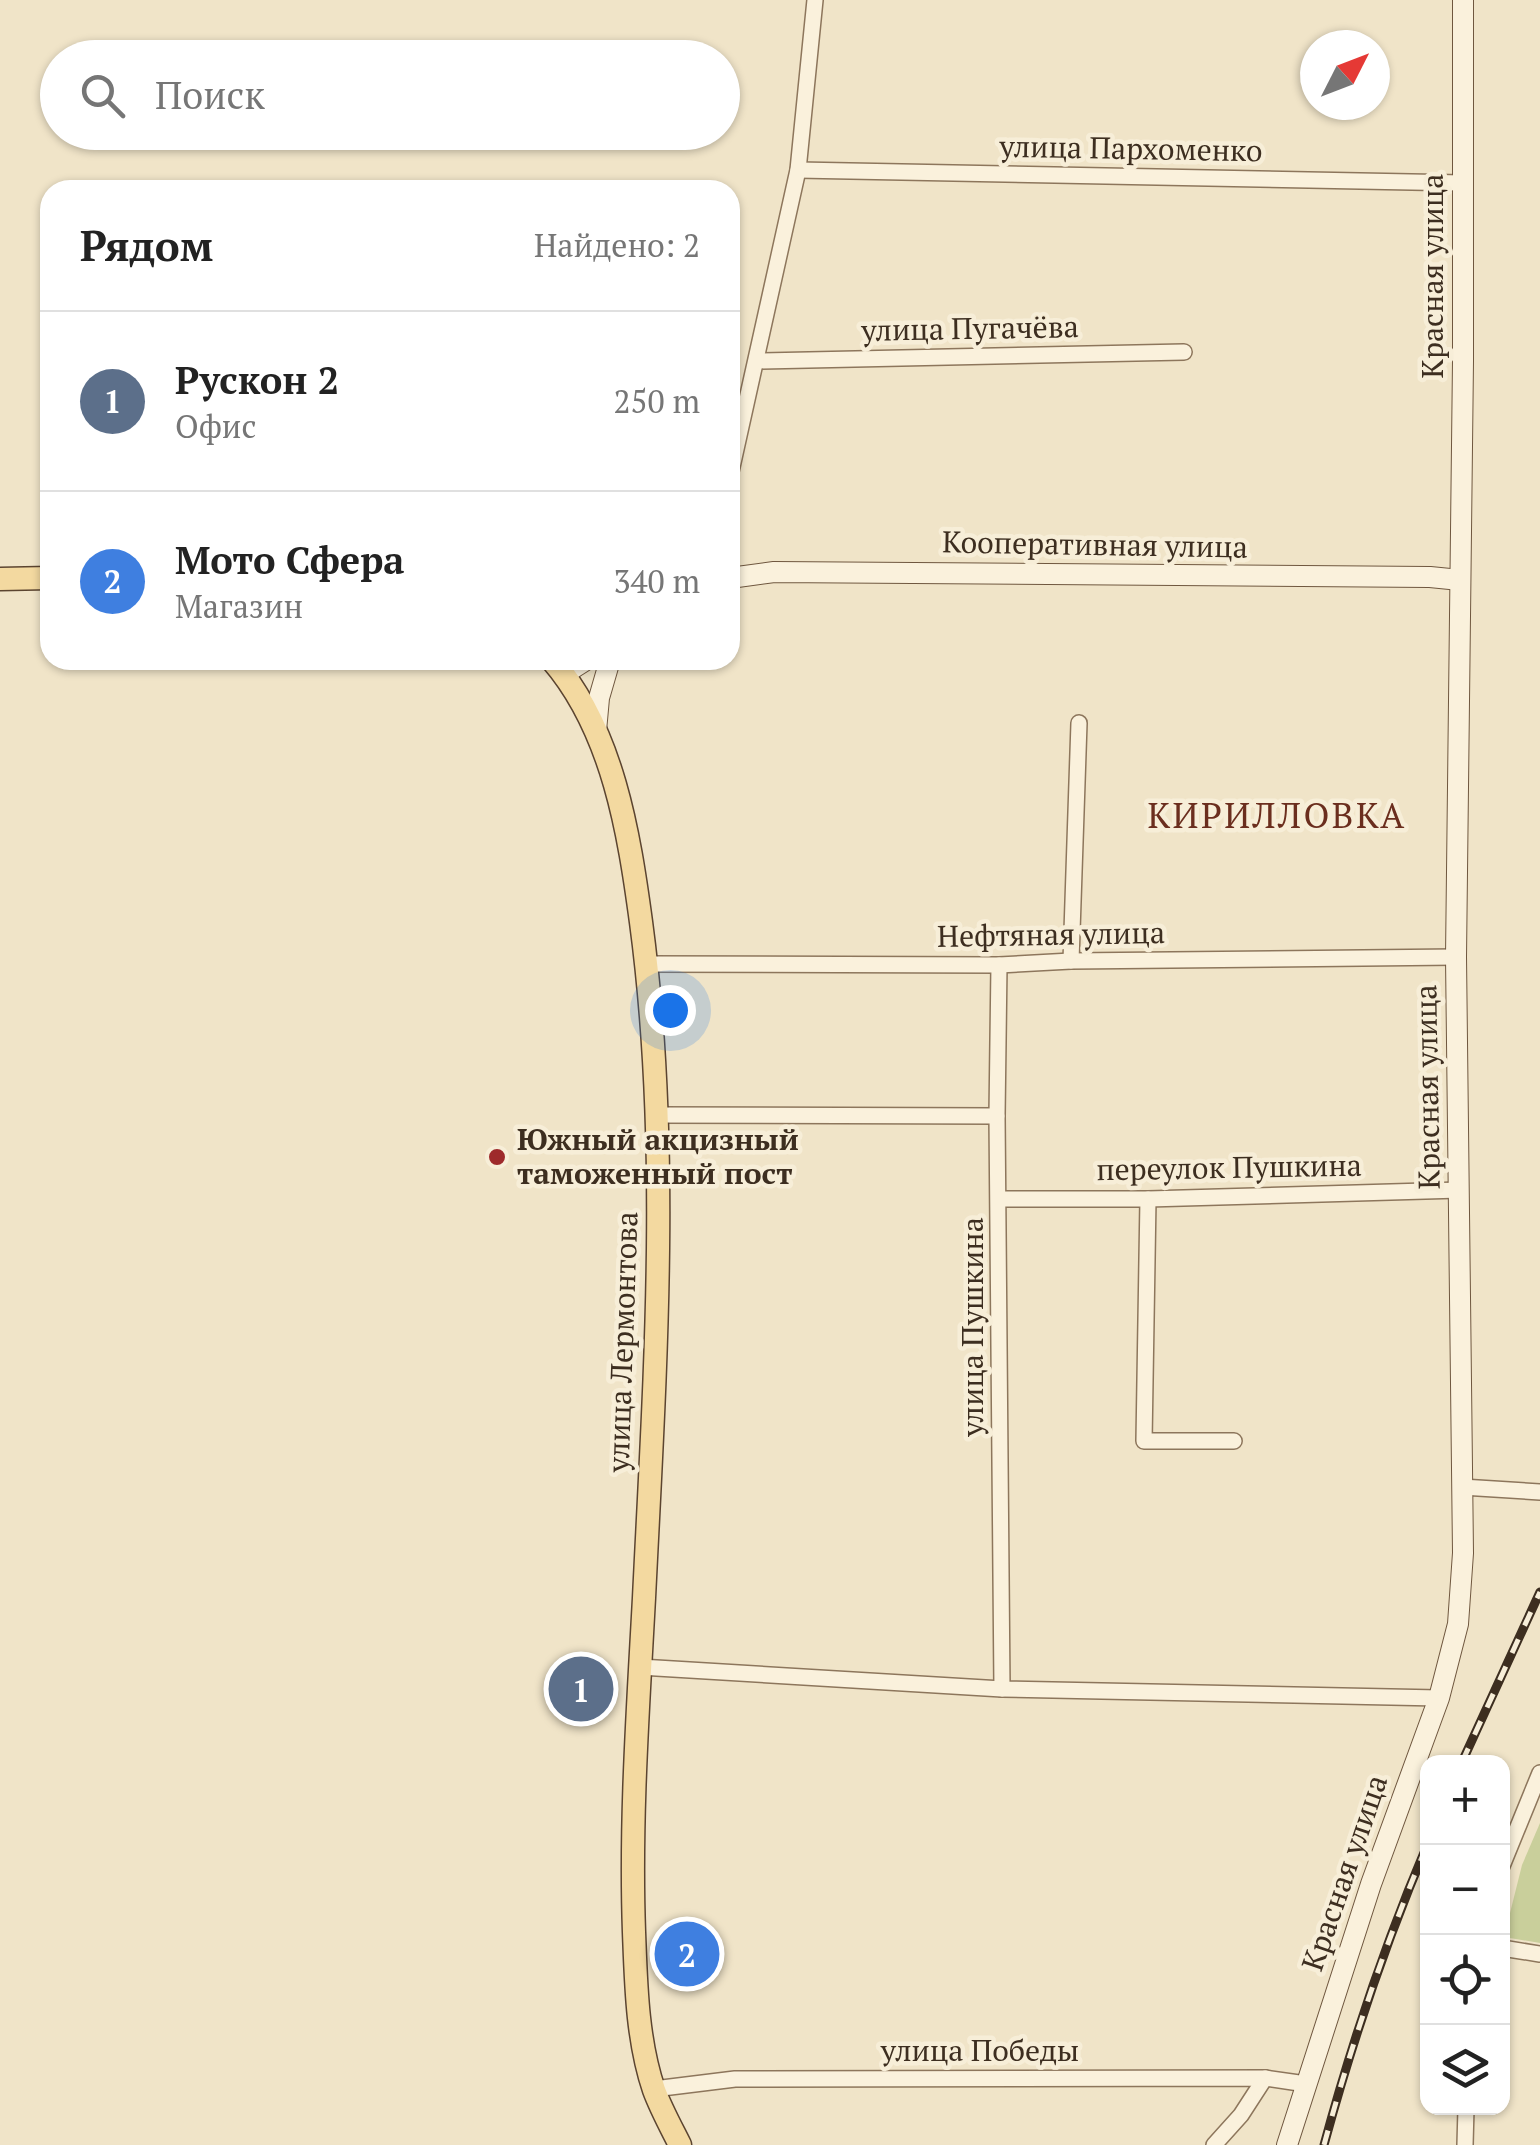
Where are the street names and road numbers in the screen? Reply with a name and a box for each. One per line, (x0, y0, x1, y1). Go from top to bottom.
street label: улица Пархоменко (998, 126, 1263, 170)
street label: Красная улица (1412, 174, 1452, 378)
street label: улица Пугачёва (860, 306, 1079, 350)
street label: Кооперативная улица (942, 521, 1248, 567)
street label: Нефтяная улица (937, 912, 1165, 956)
street label: Красная улица (1405, 984, 1449, 1190)
street label: переулок Пушкина (1096, 1145, 1362, 1189)
street label: улица Лермонтова (597, 1211, 647, 1474)
street label: улица Пушкина (952, 1217, 992, 1438)
street label: Красная улица (1292, 1769, 1396, 1976)
street label: улица Победы (880, 2030, 1079, 2070)

